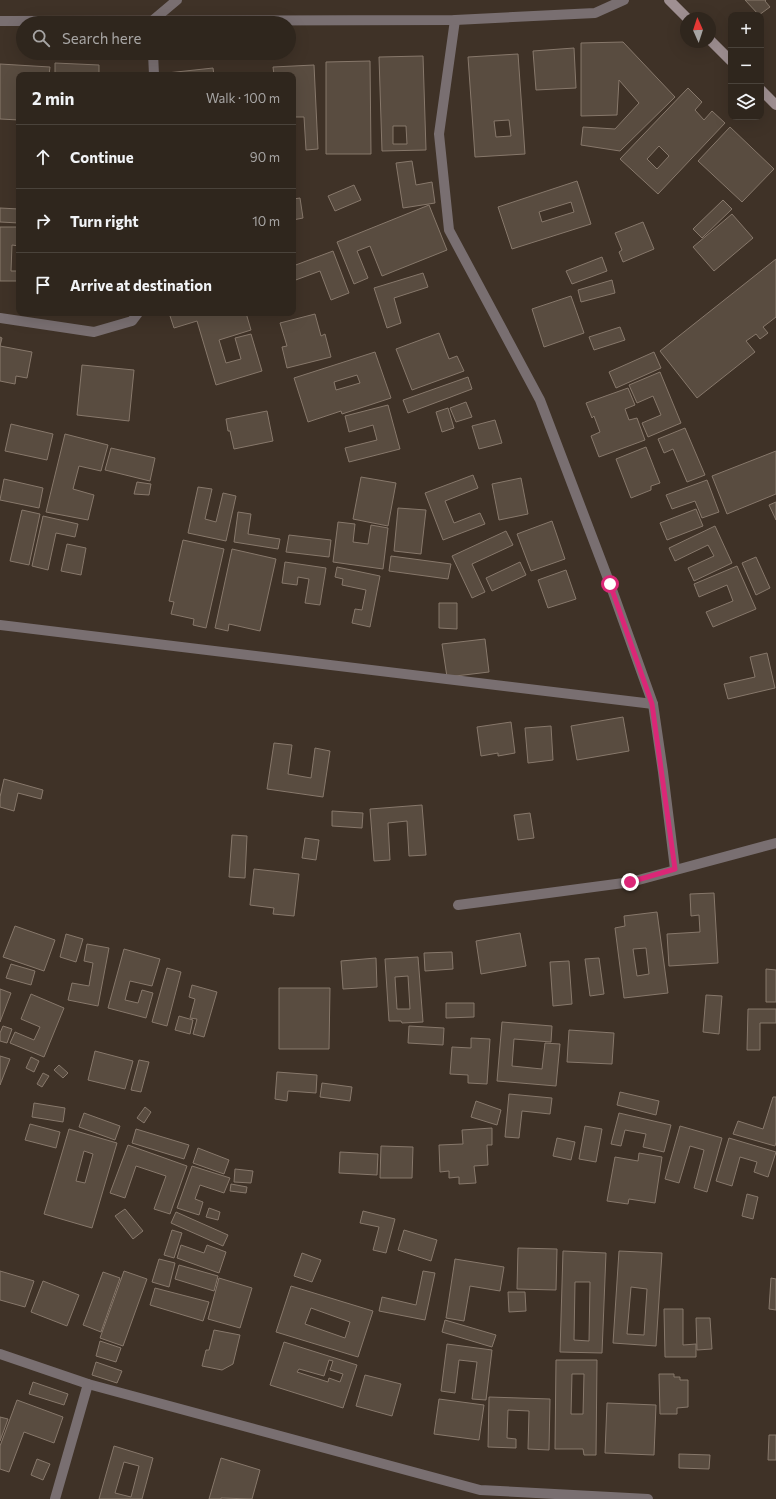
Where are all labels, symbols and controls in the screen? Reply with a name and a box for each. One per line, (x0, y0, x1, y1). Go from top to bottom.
north arrow (680, 12, 716, 48)
map controls (728, 12, 764, 120)
button: + (728, 12, 764, 48)
search box (16, 16, 296, 60)
icon: search (30, 27, 52, 49)
text: Search here (62, 29, 141, 47)
button: − (728, 48, 764, 84)
button: layers (728, 84, 764, 120)
text: 2 min (32, 88, 74, 109)
text: Walk · 100 m (206, 90, 280, 106)
icon: ahead (32, 146, 54, 168)
text: Continue (70, 148, 134, 166)
text: 90 m (250, 149, 280, 165)
icon: right (32, 210, 54, 232)
text: Turn right (70, 212, 139, 230)
text: 10 m (252, 213, 280, 229)
icon: arrive (32, 274, 54, 296)
text: Arrive at destination (70, 276, 212, 294)
route start (601, 575, 619, 593)
route end (621, 873, 639, 891)

